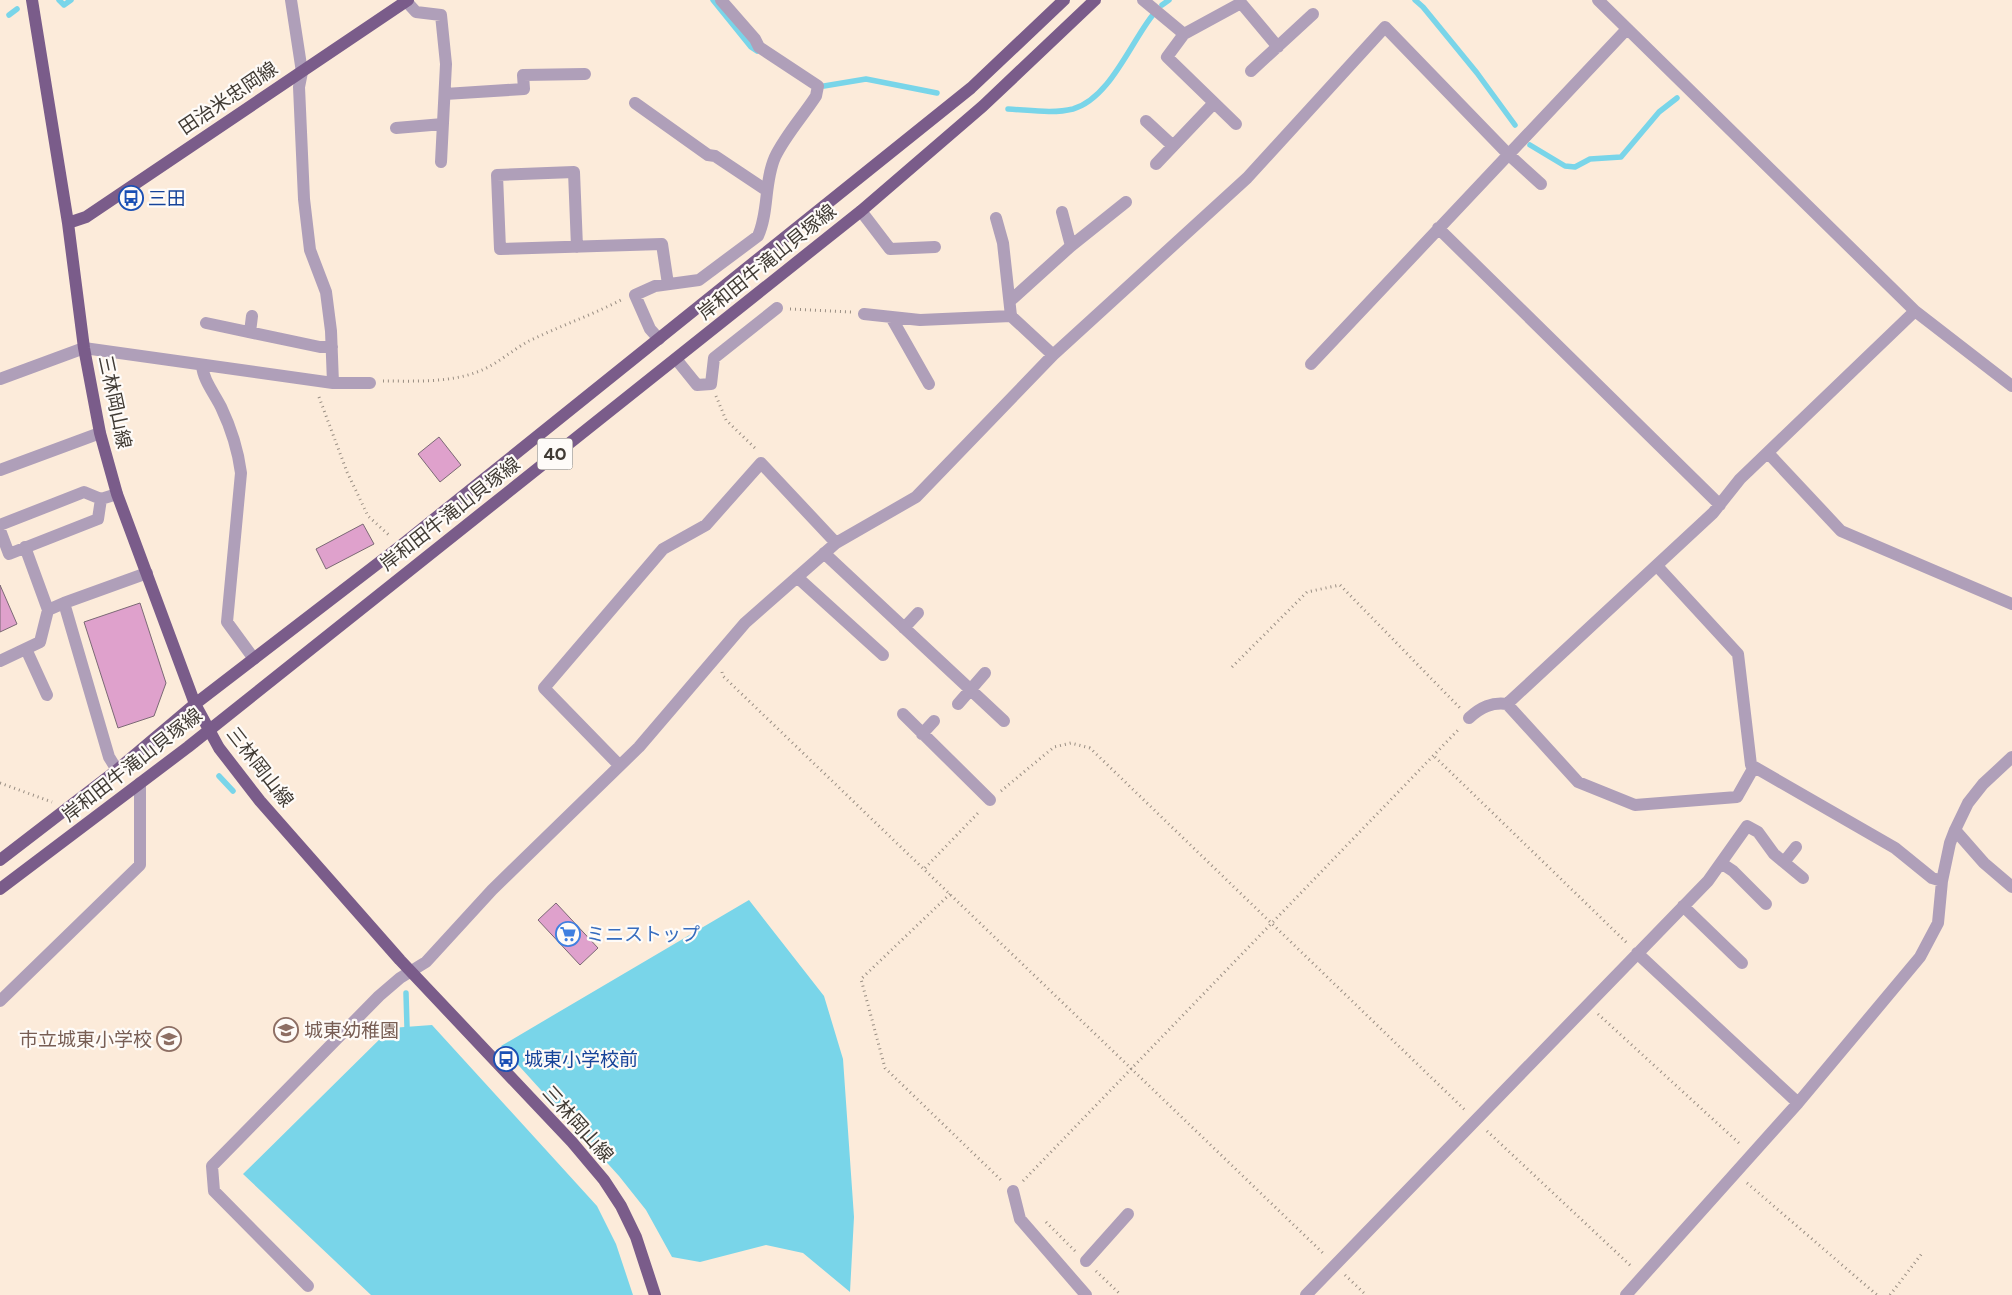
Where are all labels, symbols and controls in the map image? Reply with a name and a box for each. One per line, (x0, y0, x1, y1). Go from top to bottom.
street label: 田治米忠岡線 (174, 57, 282, 139)
bus stop icon: 三田 (118, 185, 144, 211)
place label: 三田 (148, 187, 186, 210)
street label: 岸和田牛滝山貝塚線 (693, 199, 841, 325)
street label: 三林岡山線 (94, 353, 136, 451)
road number: 40 (538, 438, 572, 469)
street label: 岸和田牛滝山貝塚線 (376, 452, 524, 576)
street label: 岸和田牛滝山貝塚線 (58, 703, 206, 827)
street label: 三林岡山線 (222, 722, 298, 812)
supermarket icon: ミニストップ (555, 921, 581, 947)
place label: ミニストップ (586, 923, 700, 946)
school or university icon: 城東幼稚園 (273, 1017, 299, 1043)
place label: 城東幼稚園 (304, 1019, 399, 1042)
school or university icon: 市立城東小学校 (156, 1026, 182, 1052)
place label: 市立城東小学校 (19, 1028, 152, 1051)
bus stop icon: 城東小学校前 (493, 1046, 519, 1072)
place label: 城東小学校前 (524, 1048, 638, 1071)
street label: 三林岡山線 (538, 1081, 618, 1167)

